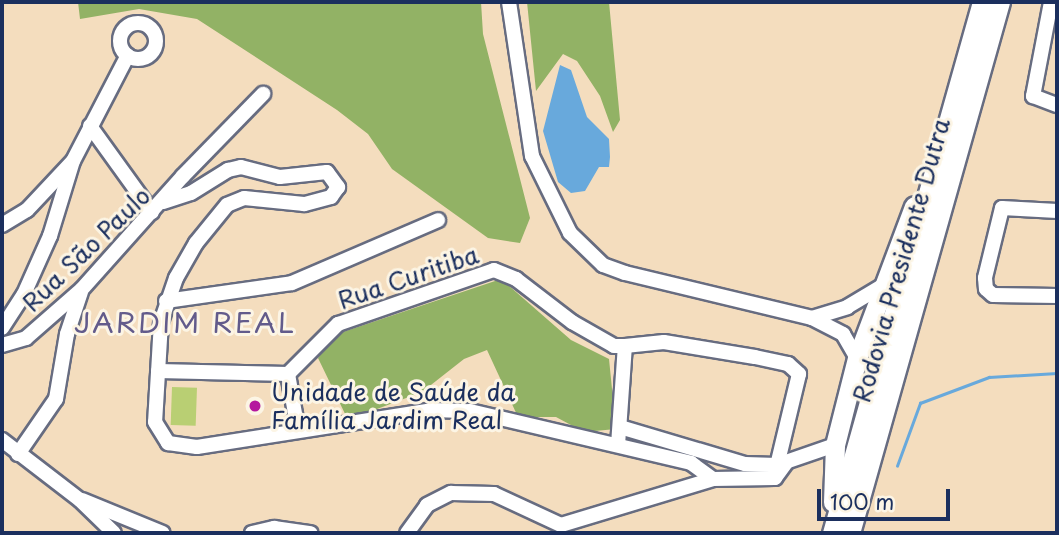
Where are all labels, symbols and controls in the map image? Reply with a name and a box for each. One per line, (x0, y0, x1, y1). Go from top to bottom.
street label: Rodovia Presidente Dutra (847, 115, 955, 405)
street label: Rua São Paulo (16, 181, 156, 317)
street label: Rua Curitiba (333, 239, 483, 315)
district label: JARDIM REAL (78, 305, 292, 339)
place label: Unidade de Saúde da Família Jardim Real (271, 378, 516, 434)
marker: Unidade de Saúde da Família Jardim Real (245, 396, 265, 416)
scale bar (821, 476, 954, 520)
text: 100 m (830, 485, 894, 517)

